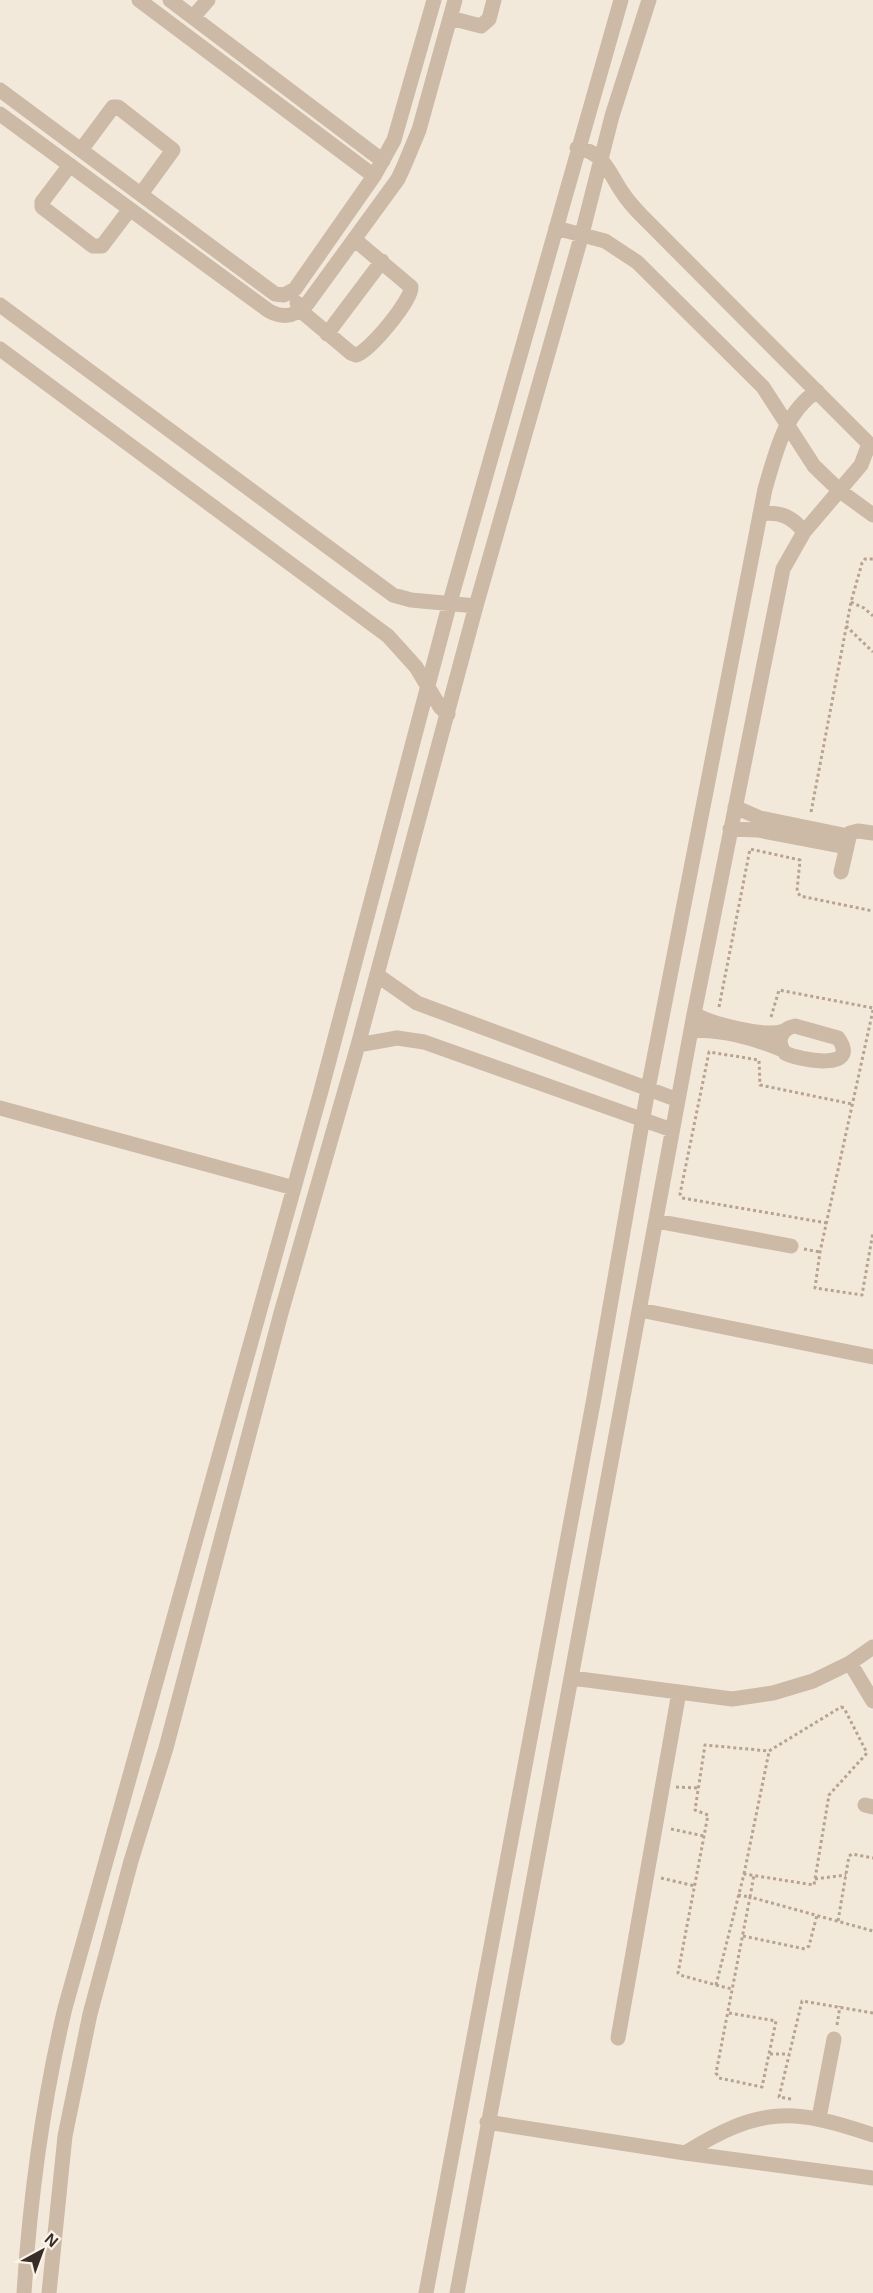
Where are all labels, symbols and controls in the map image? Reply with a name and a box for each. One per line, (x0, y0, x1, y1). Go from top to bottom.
north arrow (12, 2221, 72, 2281)
text: N (42, 2230, 61, 2250)

